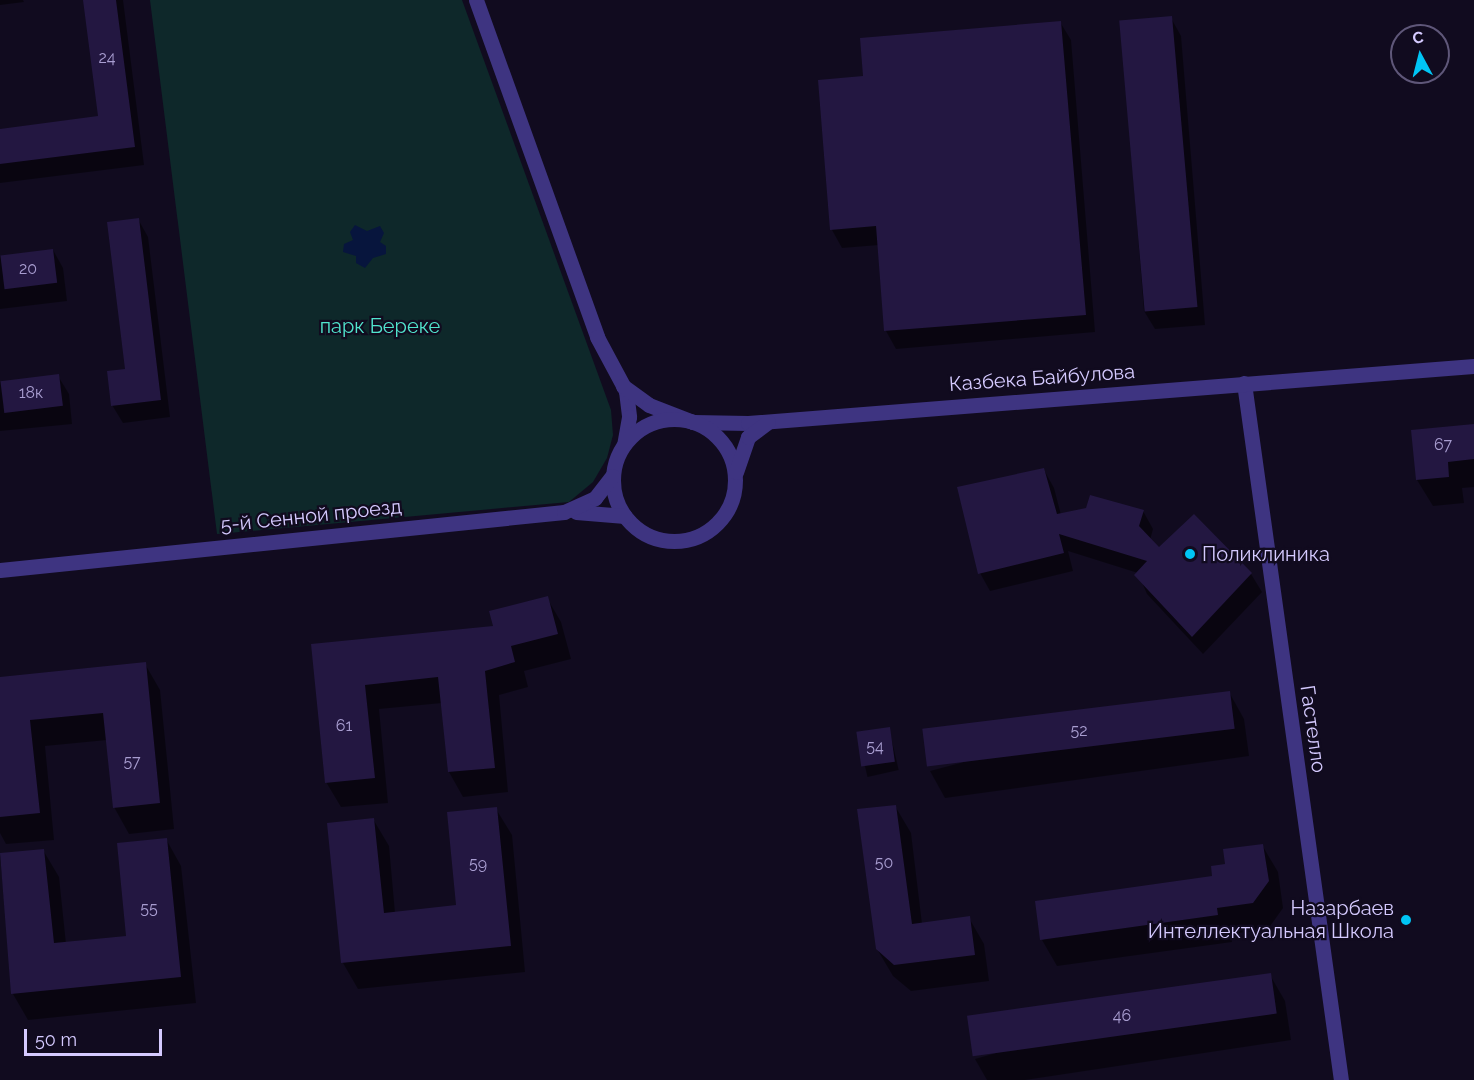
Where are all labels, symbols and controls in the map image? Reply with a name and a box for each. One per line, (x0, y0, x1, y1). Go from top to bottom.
north arrow (1390, 24, 1450, 84)
text: С (1411, 28, 1425, 48)
house number: 24 (98, 48, 116, 68)
house number: 20 (19, 259, 37, 279)
park label: парк Береке (320, 314, 440, 338)
street label: Казбека Байбулова (948, 360, 1136, 396)
house number: 18к (19, 383, 43, 403)
house number: 67 (1434, 435, 1452, 455)
street label: 5-й Сенной проезд (219, 495, 403, 537)
place label: Поликлиника (1202, 542, 1330, 566)
marker: Поликлиника (1183, 547, 1197, 561)
street label: Гастелло (1295, 684, 1331, 774)
house number: 61 (336, 716, 352, 736)
house number: 52 (1070, 721, 1088, 741)
house number: 54 (866, 737, 884, 757)
house number: 57 (123, 752, 141, 772)
house number: 50 (875, 853, 893, 873)
house number: 59 (469, 854, 487, 874)
place label: Назарбаев Интеллектуальная Школа (1148, 897, 1394, 944)
house number: 55 (140, 899, 158, 919)
marker: Назарбаев Интеллектуальная Школа (1399, 913, 1413, 927)
house number: 46 (1113, 1006, 1131, 1026)
scale bar (27, 1017, 165, 1055)
text: 50 m (35, 1029, 77, 1050)

